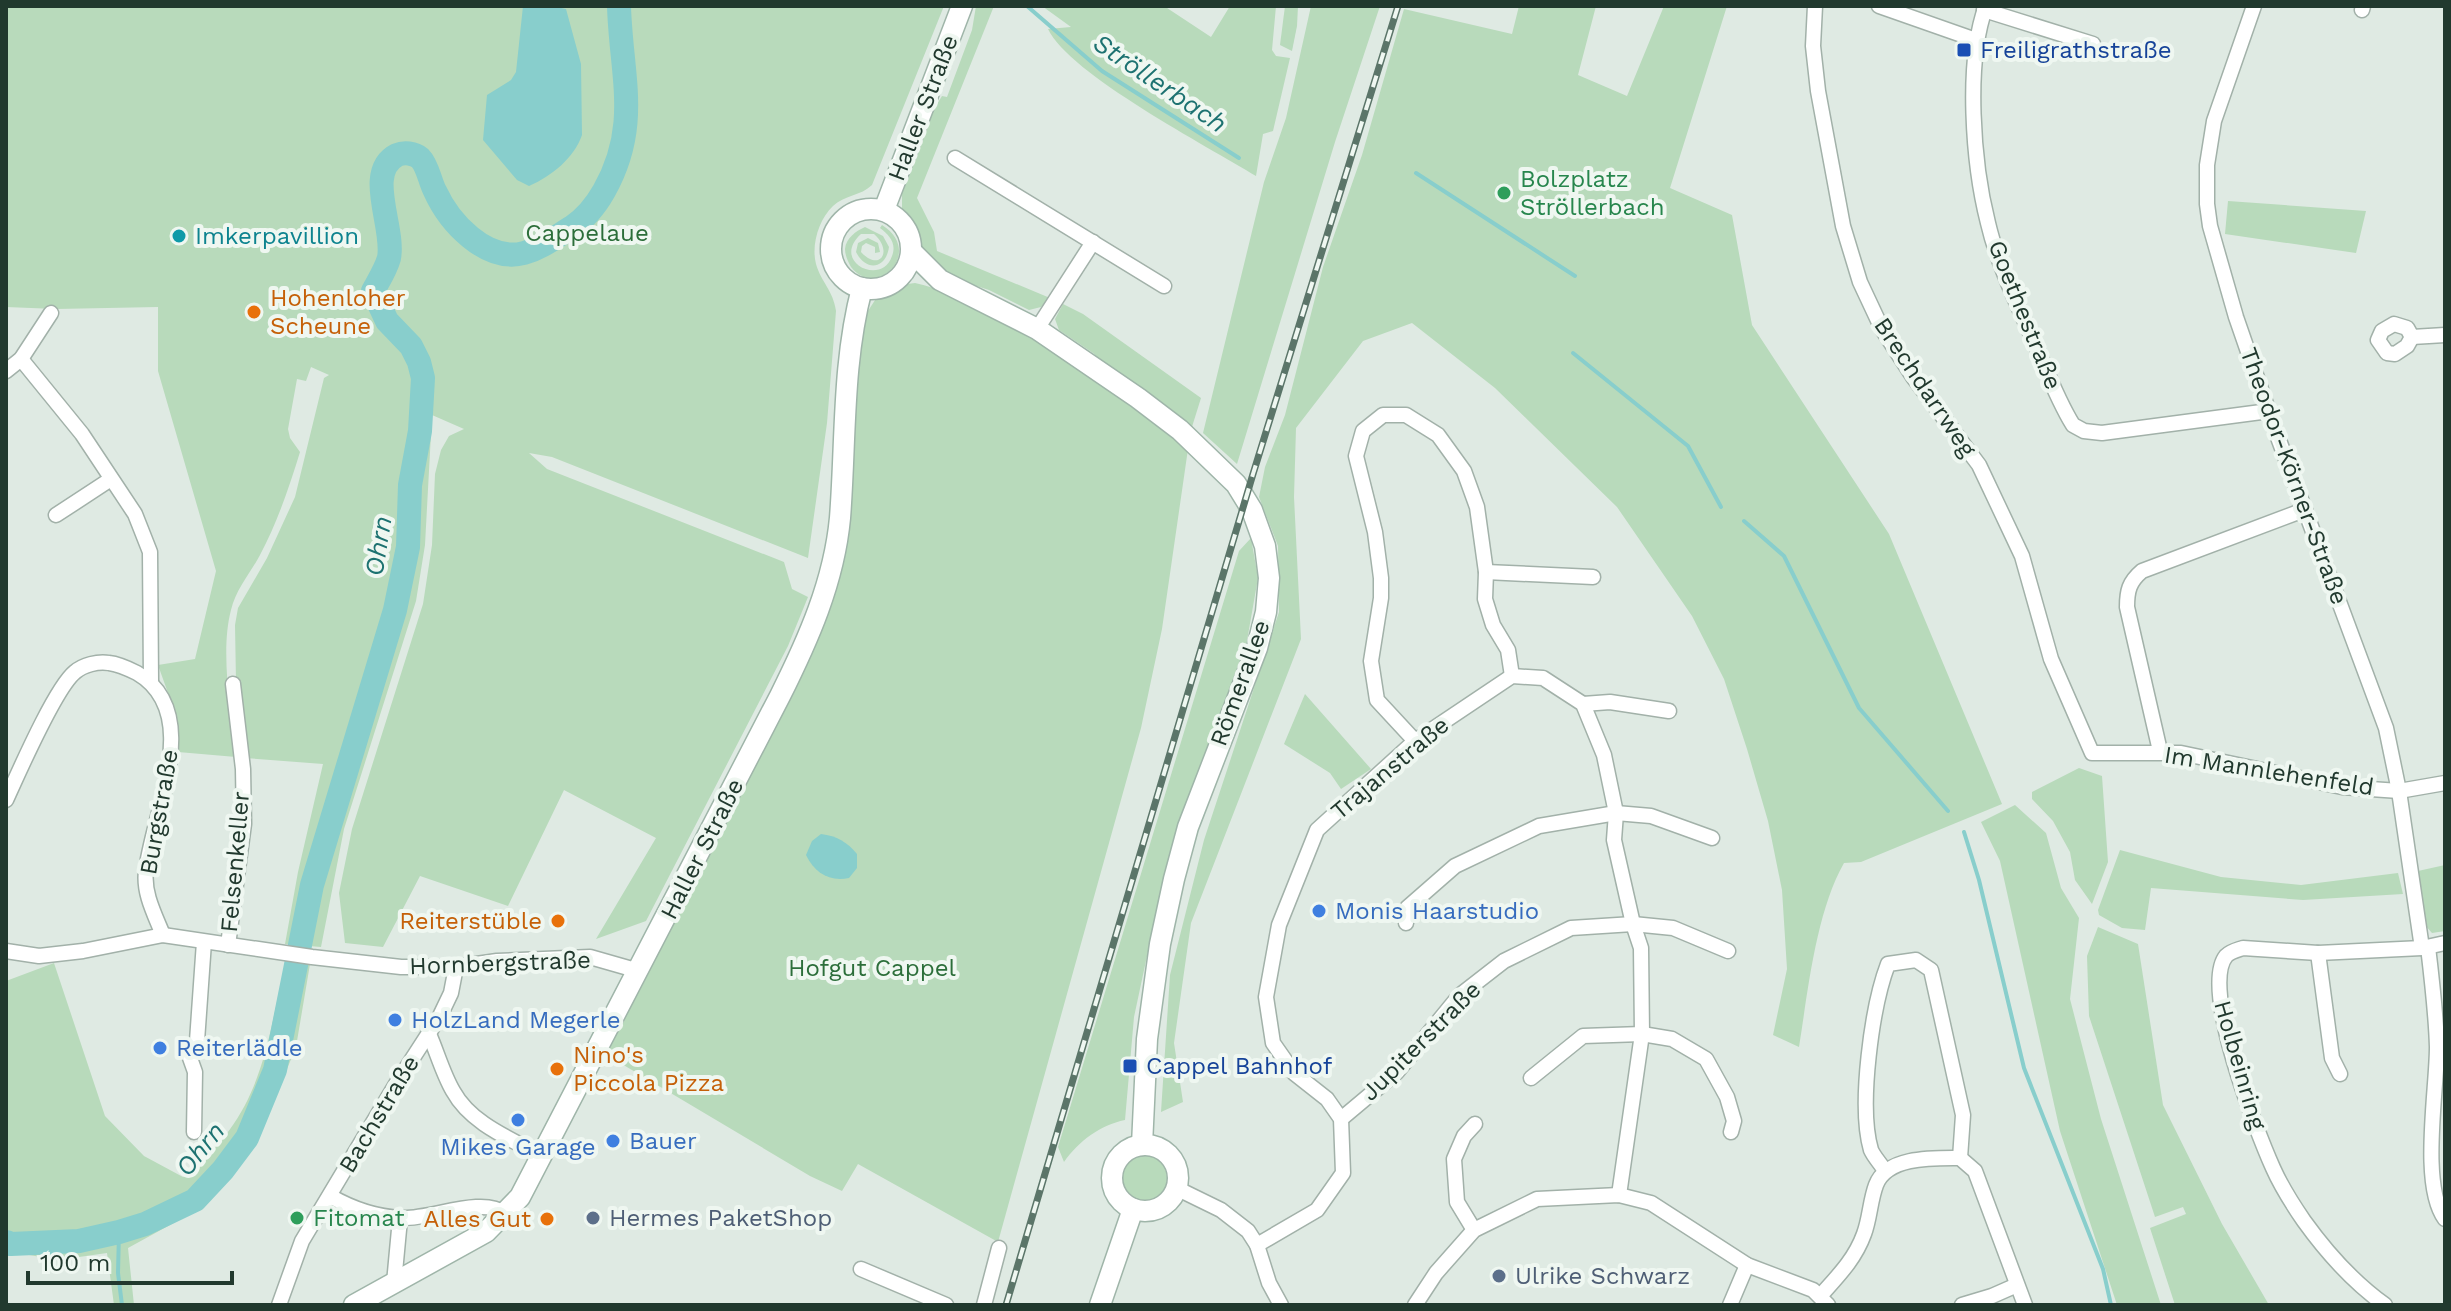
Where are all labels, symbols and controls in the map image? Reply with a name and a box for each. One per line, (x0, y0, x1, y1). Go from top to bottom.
water label: Ströllerbach (1088, 27, 1232, 139)
street label: Haller Straße (882, 31, 964, 185)
place label: Freiligrathstraße (1980, 36, 2172, 64)
marker: Freiligrathstraße (1955, 41, 1973, 59)
place label: Bolzplatz Ströllerbach (1520, 165, 1665, 221)
marker: Bolzplatz Ströllerbach (1495, 184, 1513, 202)
park label: Cappelaue (525, 219, 649, 247)
place label: Imkerpavillion (195, 222, 359, 250)
marker: Imkerpavillion (170, 227, 188, 245)
street label: Goethestraße (1982, 236, 2068, 394)
place label: Hohenloher Scheune (270, 284, 406, 340)
marker: Hohenloher Scheune (245, 303, 263, 321)
street label: Brechdarrweg (1868, 312, 1982, 462)
street label: Theodor-Körner-Straße (2234, 344, 2354, 608)
water label: Ohrn (358, 514, 398, 578)
street label: Römerallee (1204, 616, 1276, 750)
street label: Trajanstraße (1325, 711, 1455, 825)
street label: Im Mannlehenfeld (2162, 741, 2376, 801)
street label: Burgstraße (134, 747, 184, 877)
street label: Haller Straße (655, 774, 749, 924)
street label: Felsenkeller (215, 790, 255, 934)
place label: Monis Haarstudio (1335, 897, 1539, 925)
marker: Monis Haarstudio (1310, 902, 1328, 920)
place label: Reiterstüble (399, 907, 542, 935)
marker: Reiterstüble (549, 912, 567, 930)
street label: Hornbergstraße (409, 946, 591, 980)
park label: Hofgut Cappel (788, 954, 957, 982)
street label: Jupiterstraße (1356, 976, 1486, 1106)
street label: Holbeinring (2208, 997, 2272, 1133)
place label: HolzLand Megerle (411, 1006, 621, 1034)
marker: HolzLand Megerle (386, 1011, 404, 1029)
place label: Reiterlädle (176, 1034, 303, 1062)
marker: Reiterlädle (151, 1039, 169, 1057)
place label: Nino's Piccola Pizza (573, 1041, 724, 1097)
street label: Bachstraße (333, 1050, 425, 1178)
place label: Cappel Bahnhof (1146, 1052, 1333, 1080)
marker: Cappel Bahnhof (1121, 1057, 1139, 1075)
marker: Nino's Piccola Pizza (548, 1060, 566, 1078)
marker: Mikes Garage (509, 1111, 527, 1129)
water label: Ohrn (169, 1116, 231, 1182)
place label: Bauer (629, 1127, 697, 1155)
marker: Bauer (604, 1132, 622, 1150)
place label: Mikes Garage (440, 1133, 596, 1161)
place label: Fitomat (313, 1204, 405, 1232)
place label: Hermes PaketShop (609, 1204, 832, 1232)
place label: Alles Gut (424, 1205, 531, 1233)
marker: Fitomat (288, 1209, 306, 1227)
marker: Hermes PaketShop (584, 1209, 602, 1227)
marker: Alles Gut (538, 1210, 556, 1228)
scale bar (28, 1235, 232, 1285)
text: 100 m (40, 1249, 110, 1277)
place label: Ulrike Schwarz (1515, 1262, 1690, 1290)
marker: Ulrike Schwarz (1490, 1267, 1508, 1285)

